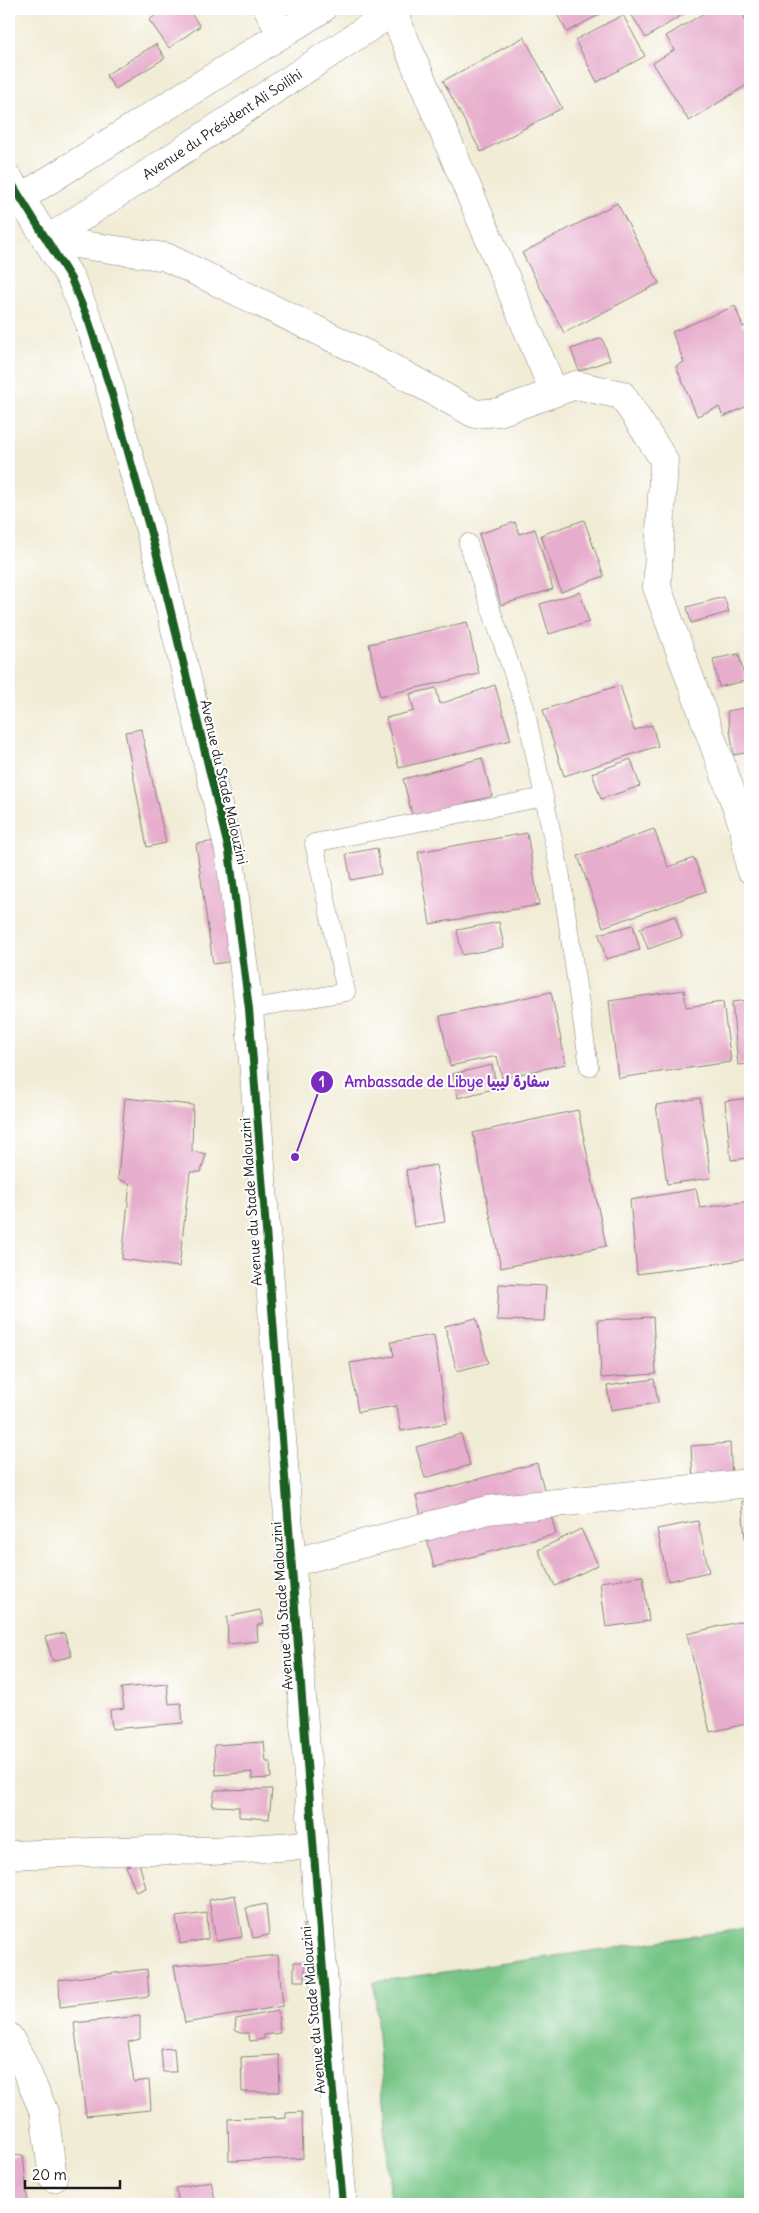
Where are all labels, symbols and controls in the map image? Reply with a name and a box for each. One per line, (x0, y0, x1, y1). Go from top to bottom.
street label: Avenue du Président Ali Soilihi (139, 65, 305, 183)
street label: Avenue du Stade Malouzini (196, 698, 252, 866)
callout: Ambassade de Libye سفارة ليبيا (310, 1067, 560, 1097)
text: 1 (319, 1072, 325, 1091)
text: Ambassade de Libye سفارة ليبيا (344, 1072, 550, 1092)
street label: Avenue du Stade Malouzini (236, 1117, 266, 1287)
street label: Avenue du Stade Malouzini (267, 1521, 297, 1691)
street label: Avenue du Stade Malouzini (297, 1925, 329, 2095)
scale bar (25, 2158, 120, 2190)
text: 20 m (32, 2165, 67, 2184)

